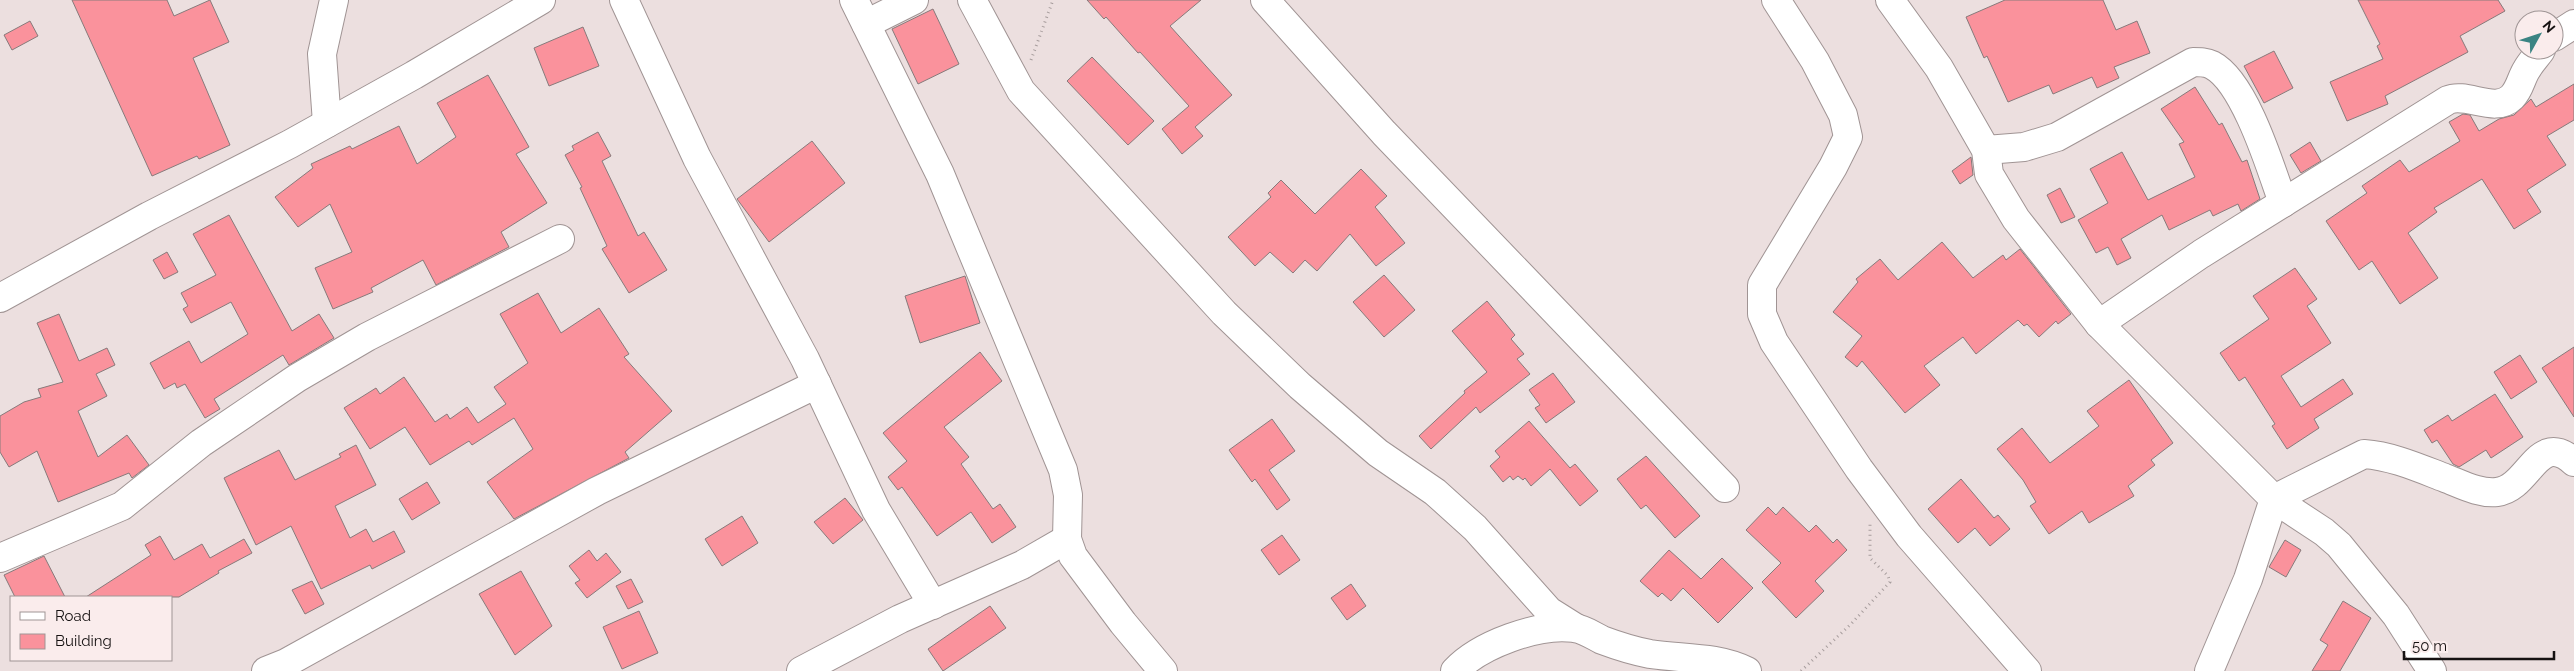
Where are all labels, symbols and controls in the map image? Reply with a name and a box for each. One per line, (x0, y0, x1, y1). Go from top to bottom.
north arrow (2514, 10, 2564, 60)
text: N (2539, 17, 2559, 36)
legend (10, 596, 172, 661)
text: Road (55, 607, 91, 625)
scale bar (2404, 628, 2554, 660)
text: Building (55, 632, 112, 650)
text: 50 m (2412, 637, 2447, 655)

